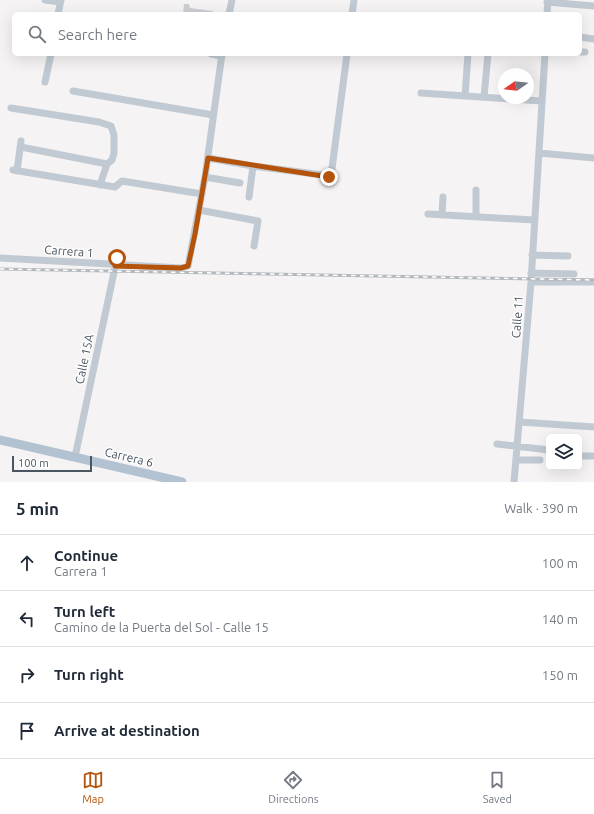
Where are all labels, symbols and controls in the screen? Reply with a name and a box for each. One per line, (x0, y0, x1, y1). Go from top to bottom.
search box (12, 12, 582, 56)
icon: search (26, 23, 48, 45)
text: Search here (58, 26, 137, 43)
north arrow (498, 68, 534, 104)
route end (320, 168, 338, 186)
street label: Carrera 1 (44, 243, 94, 259)
route start (108, 249, 126, 267)
street label: Calle 11 (509, 295, 525, 339)
street label: Calle 15A (72, 333, 96, 385)
map controls (546, 434, 582, 470)
button: layers (546, 434, 582, 470)
street label: Carrera 6 (103, 445, 155, 469)
scale bar (12, 454, 92, 473)
text: 100 m (18, 457, 49, 469)
text: 5 min (16, 499, 59, 518)
text: Walk · 390 m (504, 501, 578, 515)
text: Continue (54, 547, 118, 564)
icon: ahead (16, 552, 38, 574)
text: 100 m (542, 556, 578, 570)
text: Carrera 1 (54, 564, 108, 578)
text: Turn left (54, 603, 115, 620)
icon: left (16, 608, 38, 630)
text: 140 m (542, 612, 578, 626)
text: Camino de la Puerta del Sol - Calle 15 (54, 620, 269, 634)
icon: right (16, 664, 38, 686)
text: Turn right (54, 666, 124, 683)
text: 150 m (542, 668, 578, 682)
icon: arrive (16, 720, 38, 742)
text: Arrive at destination (54, 722, 200, 739)
tab: Map (82, 769, 104, 805)
tab: Directions (268, 769, 318, 805)
tab: Saved (483, 769, 512, 805)

